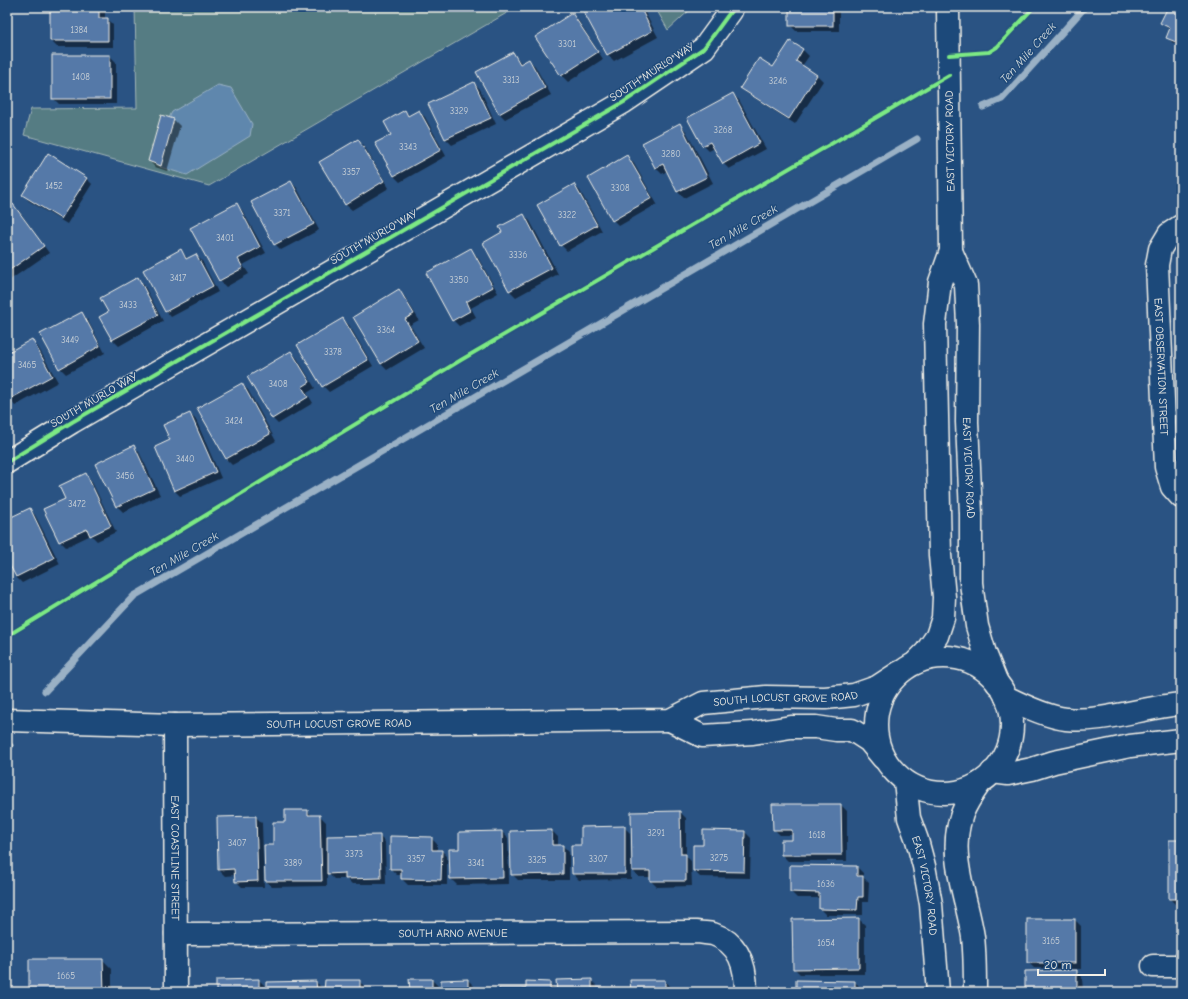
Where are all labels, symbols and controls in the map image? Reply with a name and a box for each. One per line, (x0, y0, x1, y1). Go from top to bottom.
water label: Ten Mile Creek (997, 20, 1059, 86)
house number: 1384 (70, 25, 88, 35)
house number: 3301 (558, 39, 577, 49)
street label: SOUTH MURLO WAY (607, 39, 697, 104)
house number: 1408 (72, 72, 90, 82)
house number: 3313 (502, 75, 520, 85)
house number: 3246 (769, 76, 787, 86)
street label: EAST VICTORY ROAD (943, 90, 957, 192)
house number: 3329 (450, 106, 469, 116)
house number: 3268 (714, 125, 733, 135)
house number: 3343 (399, 142, 417, 152)
house number: 3280 (661, 149, 681, 159)
house number: 3357 (342, 167, 361, 177)
house number: 1452 (45, 181, 63, 191)
house number: 3308 (610, 183, 630, 193)
water label: Ten Mile Creek (706, 202, 780, 252)
street label: SOUTH MURLO WAY (328, 206, 420, 267)
house number: 3371 (274, 208, 291, 218)
house number: 3322 (558, 210, 577, 220)
house number: 3401 (216, 233, 234, 243)
house number: 3336 (509, 250, 527, 260)
house number: 3417 (170, 273, 187, 283)
house number: 3350 (449, 275, 469, 285)
street label: EAST OBSERVATION STREET (1152, 298, 1171, 436)
house number: 3433 (119, 300, 137, 310)
house number: 3364 (377, 325, 395, 335)
house number: 3449 (61, 335, 79, 345)
house number: 3378 (324, 347, 342, 357)
house number: 3465 (18, 360, 36, 370)
water label: Ten Mile Creek (427, 366, 501, 416)
street label: SOUTH MURLO WAY (48, 369, 140, 430)
house number: 3408 (268, 379, 288, 389)
house number: 3424 (225, 416, 243, 426)
street label: EAST VICTORY ROAD (960, 417, 978, 518)
house number: 3440 (176, 454, 194, 464)
house number: 3456 (116, 471, 134, 481)
house number: 3472 (68, 499, 86, 509)
water label: Ten Mile Creek (147, 529, 221, 579)
street label: SOUTH LOCUST GROVE ROAD (713, 688, 860, 708)
street label: SOUTH LOCUST GROVE ROAD (266, 716, 411, 731)
street label: EAST COASTLINE STREET (169, 795, 182, 921)
house number: 3291 (647, 828, 665, 838)
house number: 1618 (809, 830, 826, 840)
street label: EAST VICTORY ROAD (909, 834, 940, 936)
house number: 3407 (228, 838, 247, 848)
house number: 3373 (345, 849, 363, 859)
house number: 3275 (710, 853, 728, 863)
house number: 3357 (407, 854, 426, 864)
house number: 3307 (589, 854, 608, 864)
house number: 3325 (528, 855, 546, 865)
house number: 3389 (284, 858, 302, 868)
house number: 3341 (467, 858, 485, 868)
house number: 1636 (817, 879, 835, 889)
street label: SOUTH ARNO AVENUE (398, 926, 508, 940)
house number: 3165 (1042, 936, 1060, 946)
house number: 1654 (817, 938, 835, 948)
scale bar (1038, 951, 1105, 977)
text: 20 m (1044, 958, 1072, 972)
house number: 1665 (57, 971, 75, 981)

